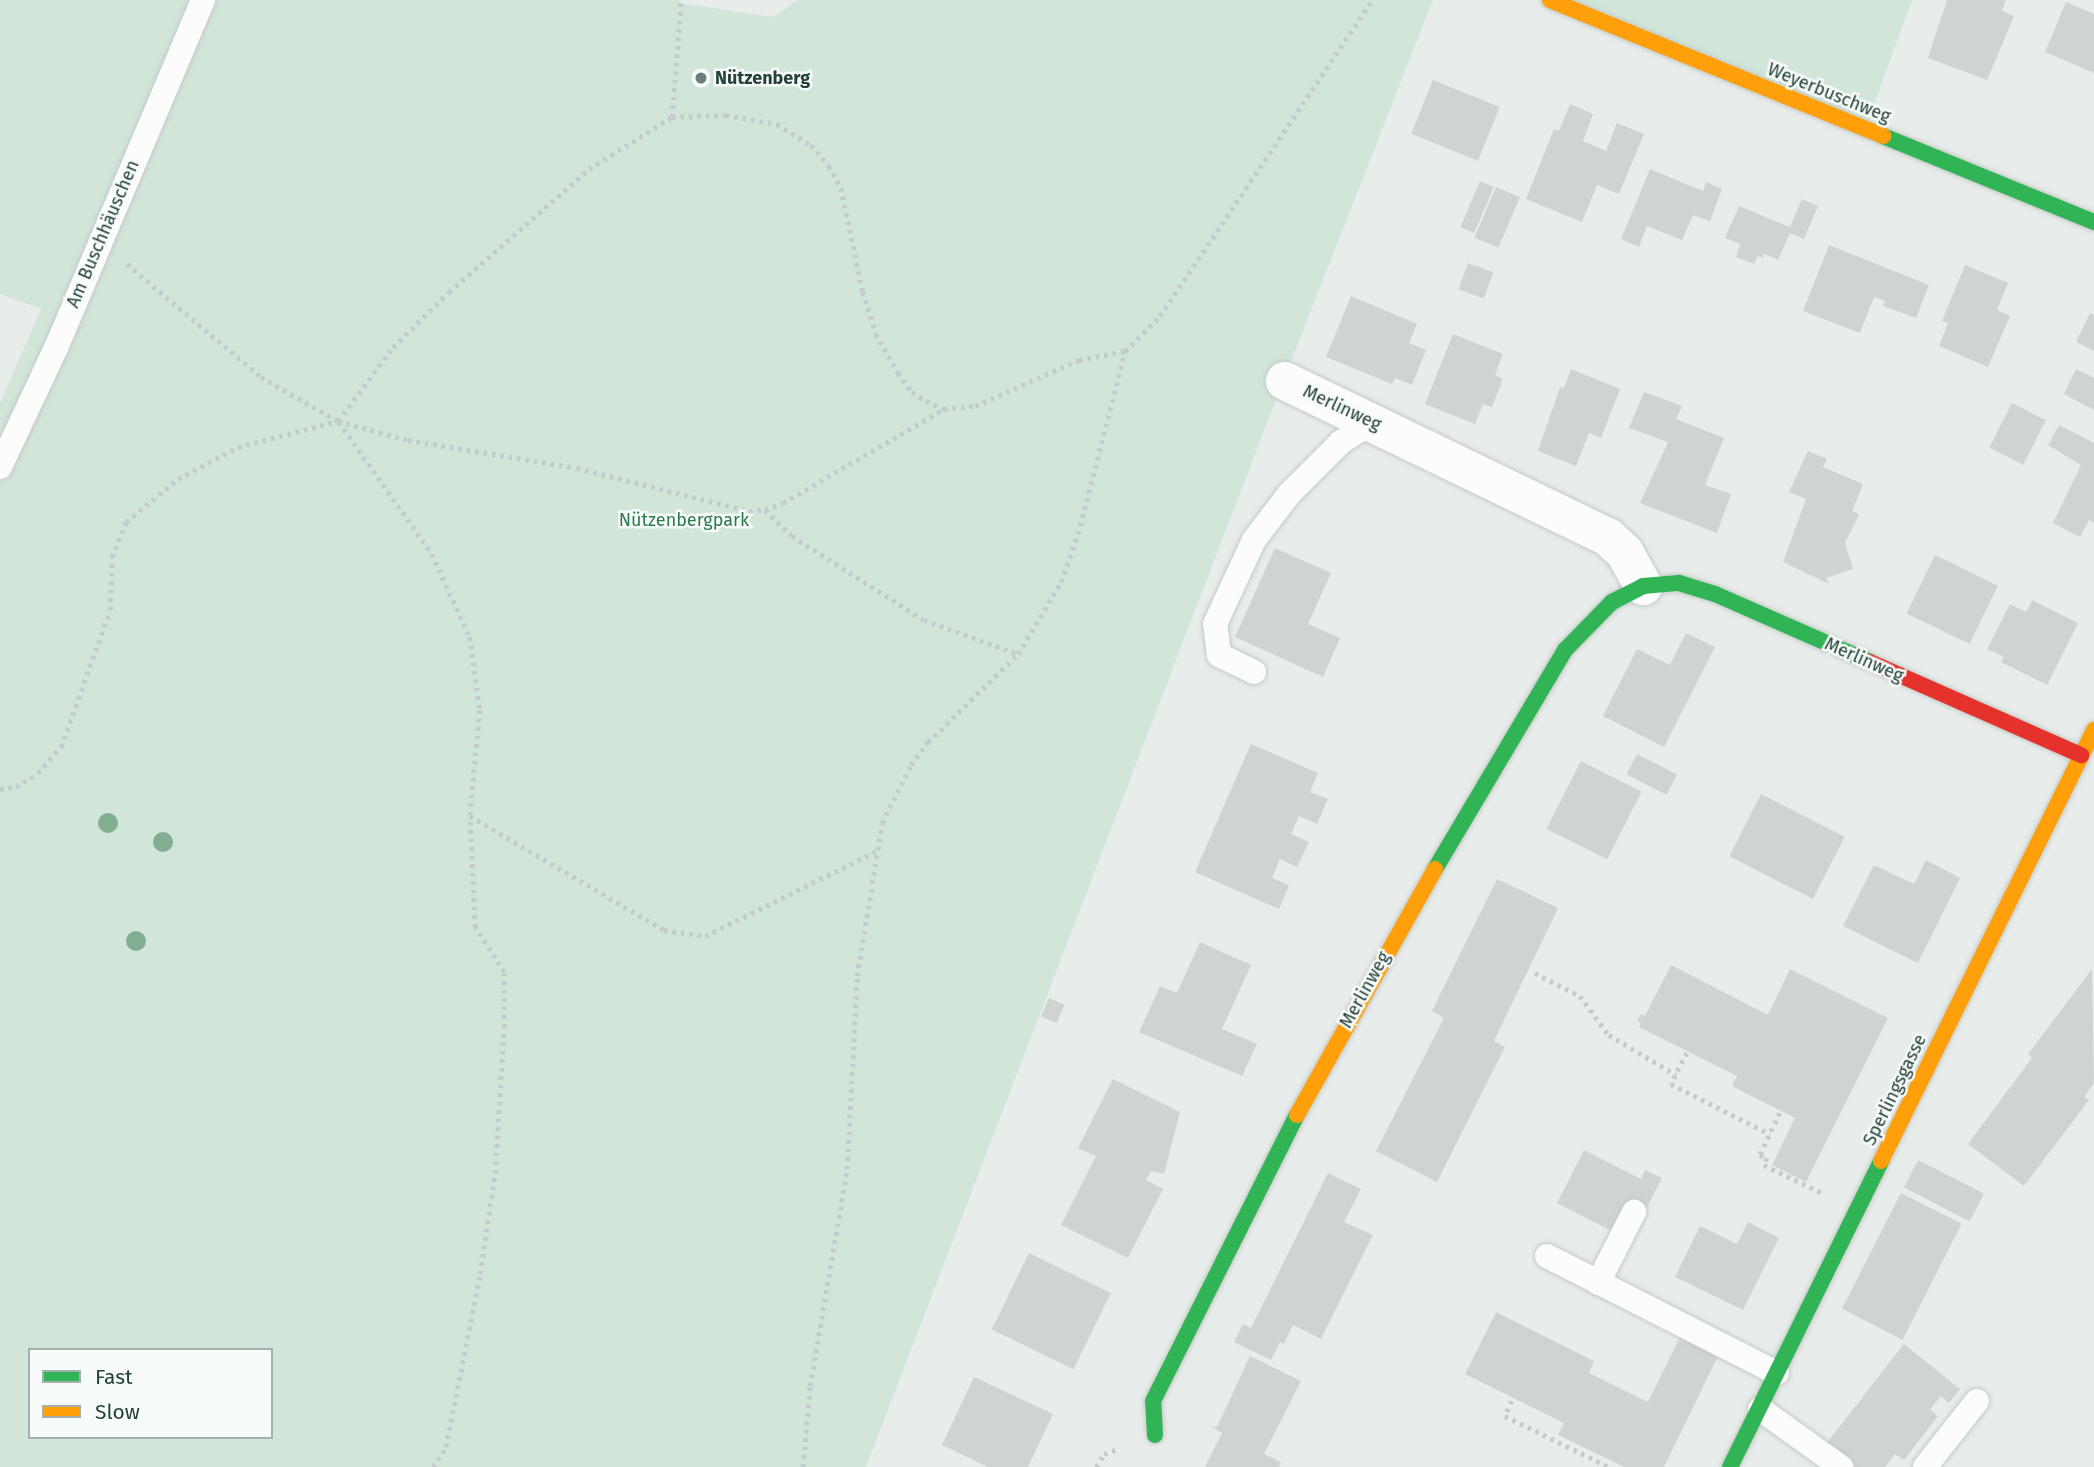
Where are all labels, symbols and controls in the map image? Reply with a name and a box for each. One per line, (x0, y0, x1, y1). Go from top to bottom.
street label: Weyerbuschweg (1764, 58, 1894, 128)
place label: Nützenberg (715, 67, 810, 89)
marker: Nützenberg (693, 70, 709, 86)
street label: Am Buschhäuschen (62, 157, 144, 311)
street label: Merlinweg (1299, 381, 1385, 435)
park label: Nützenbergpark (619, 509, 749, 531)
street label: Merlinweg (1821, 633, 1907, 687)
street label: Merlinweg (1335, 948, 1395, 1032)
street label: Sperlingsgasse (1859, 1031, 1931, 1149)
legend (28, 1348, 273, 1439)
text: Fast (95, 1364, 133, 1390)
text: Slow (95, 1399, 140, 1425)

